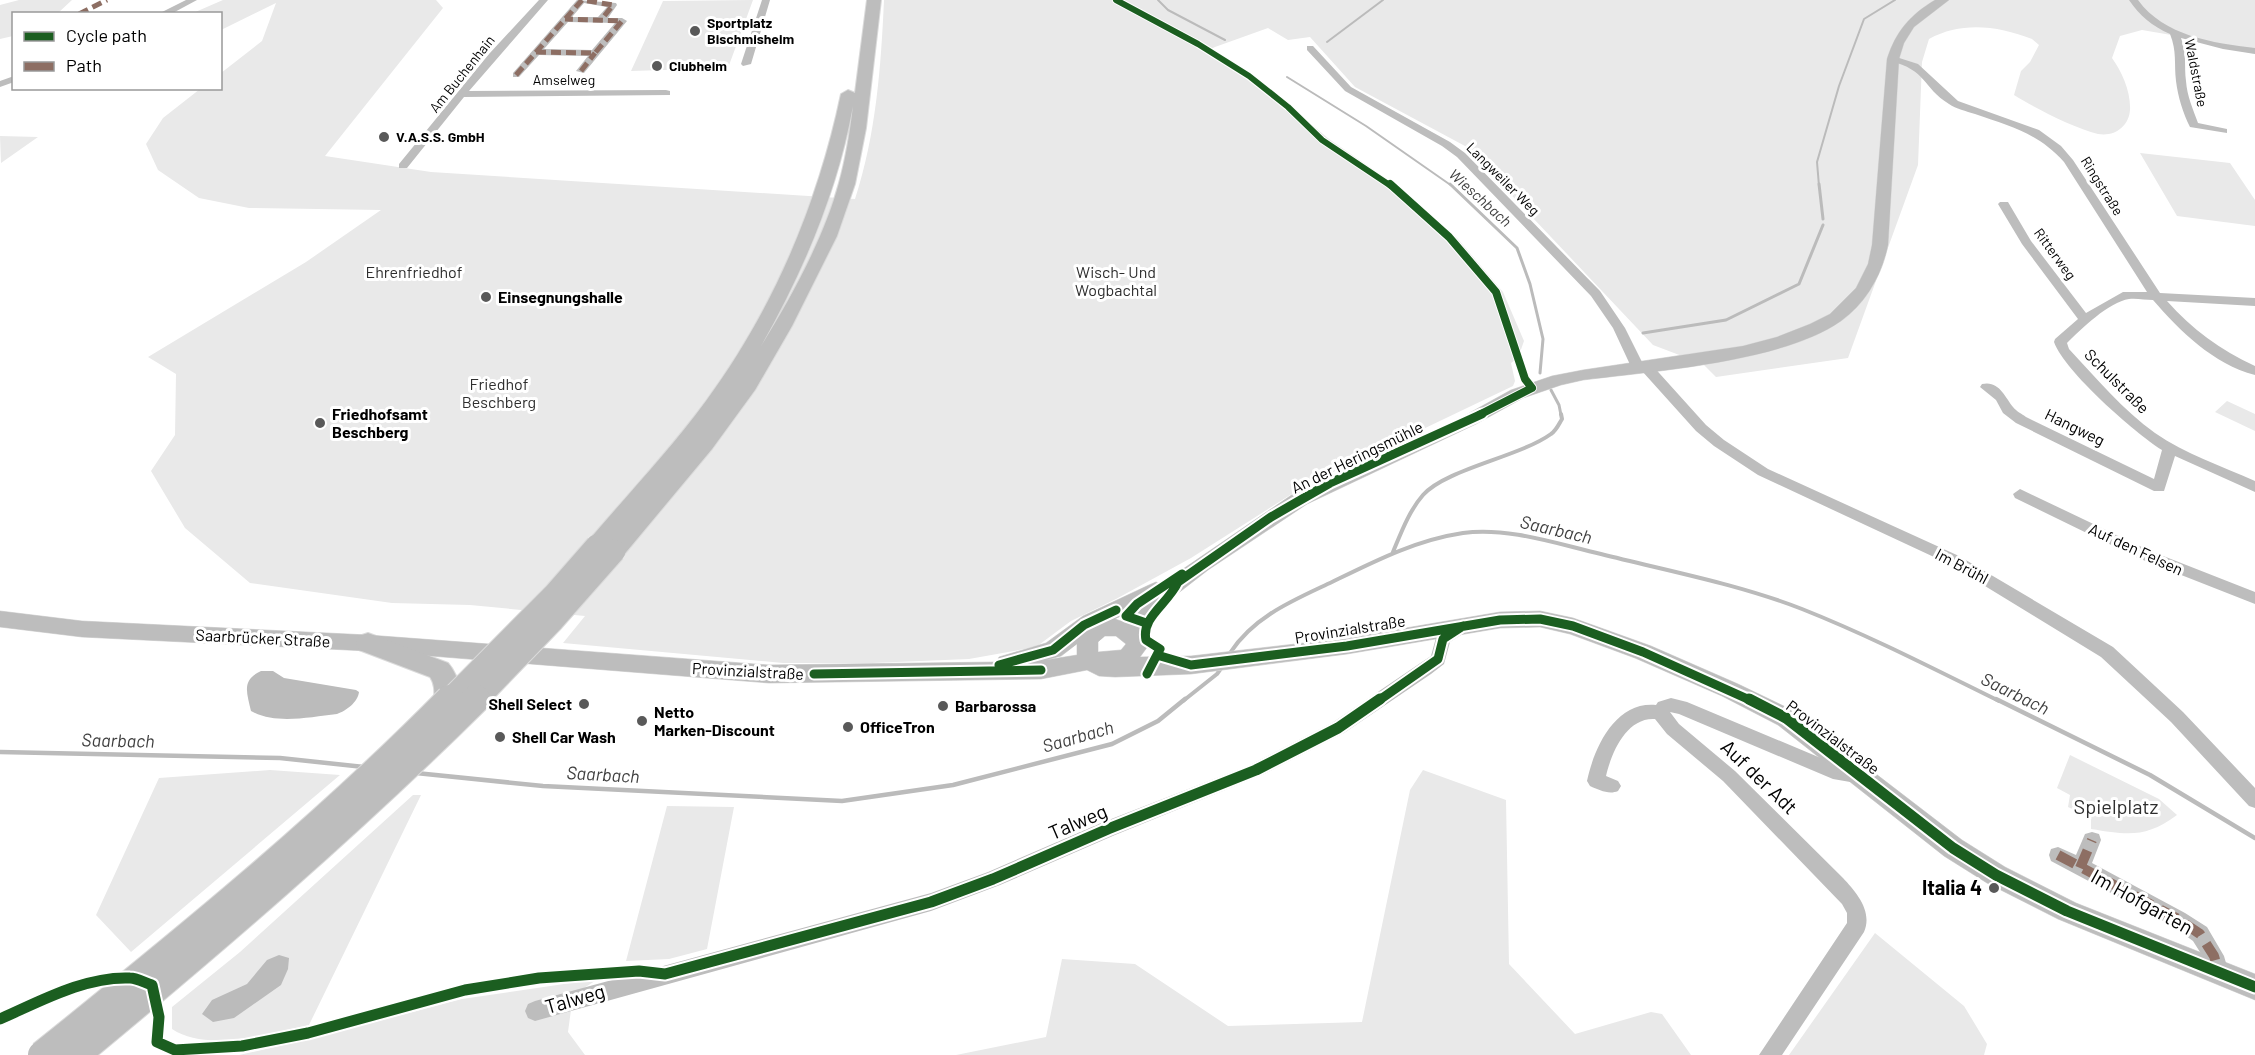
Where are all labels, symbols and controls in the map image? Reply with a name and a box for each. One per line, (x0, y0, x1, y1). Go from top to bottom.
legend (12, 12, 222, 90)
place label: Sportplatz Bischmisheim (707, 14, 795, 47)
text: Cycle path (66, 24, 147, 46)
marker: Sportplatz Bischmisheim (688, 24, 702, 38)
street label: Am Buchenhain (425, 32, 498, 116)
street label: Waldstraße (2182, 37, 2211, 108)
text: Path (66, 54, 102, 76)
place label: Clubheim (669, 57, 727, 74)
marker: Clubheim (650, 59, 664, 73)
street label: Amselweg (533, 71, 595, 88)
place label: V.A.S.S. GmbH (396, 128, 485, 145)
marker: V.A.S.S. GmbH (377, 130, 391, 144)
street label: Langweiler Weg (1463, 139, 1543, 219)
street label: Ringstraße (2078, 153, 2127, 218)
water label: Wieschbach (1446, 165, 1516, 230)
street label: Ritterweg (2031, 224, 2080, 283)
park label: Ehrenfriedhof (366, 262, 463, 281)
park label: Wisch- Und Wogbachtal (1075, 262, 1157, 299)
place label: Einsegnungshalle (498, 287, 623, 306)
marker: Einsegnungshalle (479, 290, 493, 304)
street label: Schulstraße (2081, 344, 2154, 417)
park label: Friedhof Beschberg (462, 374, 536, 411)
place label: Friedhofsamt Beschberg (332, 404, 428, 441)
street label: Hangweg (2042, 404, 2108, 449)
marker: Friedhofsamt Beschberg (313, 416, 327, 430)
street label: An der Heringsmühle (1288, 416, 1426, 497)
water label: Saarbach (1518, 510, 1594, 548)
street label: Auf den Felsen (2086, 518, 2186, 579)
street label: Im Brühl (1932, 544, 1992, 587)
street label: Provinzialstraße (1293, 610, 1407, 647)
street label: Saarbrücker Straße (195, 624, 331, 651)
street label: Provinzialstraße (692, 658, 804, 683)
water label: Saarbach (1978, 667, 2053, 719)
place label: Shell Select (488, 694, 572, 713)
street label: Provinzialstraße (1783, 695, 1884, 778)
place label: Barbarossa (955, 696, 1036, 715)
marker: Shell Select (577, 697, 591, 711)
marker: Barbarossa (936, 699, 950, 713)
place label: Netto Marken-Discount (654, 702, 775, 739)
marker: Netto Marken-Discount (635, 714, 649, 728)
water label: Saarbach (1040, 715, 1116, 757)
place label: OfficeTron (860, 717, 935, 736)
marker: OfficeTron (841, 720, 855, 734)
place label: Shell Car Wash (512, 727, 616, 746)
water label: Saarbach (81, 728, 155, 752)
marker: Shell Car Wash (493, 730, 507, 744)
street label: Auf der Adt (1716, 734, 1803, 819)
water label: Saarbach (566, 761, 640, 787)
park label: Spielplatz (2073, 794, 2159, 818)
street label: Talweg (1045, 798, 1111, 844)
street label: Im Hofgarten (2087, 863, 2198, 939)
place label: Italia 4 (1922, 875, 1982, 899)
marker: Italia 4 (1987, 881, 2001, 895)
street label: Talweg (542, 978, 608, 1018)

